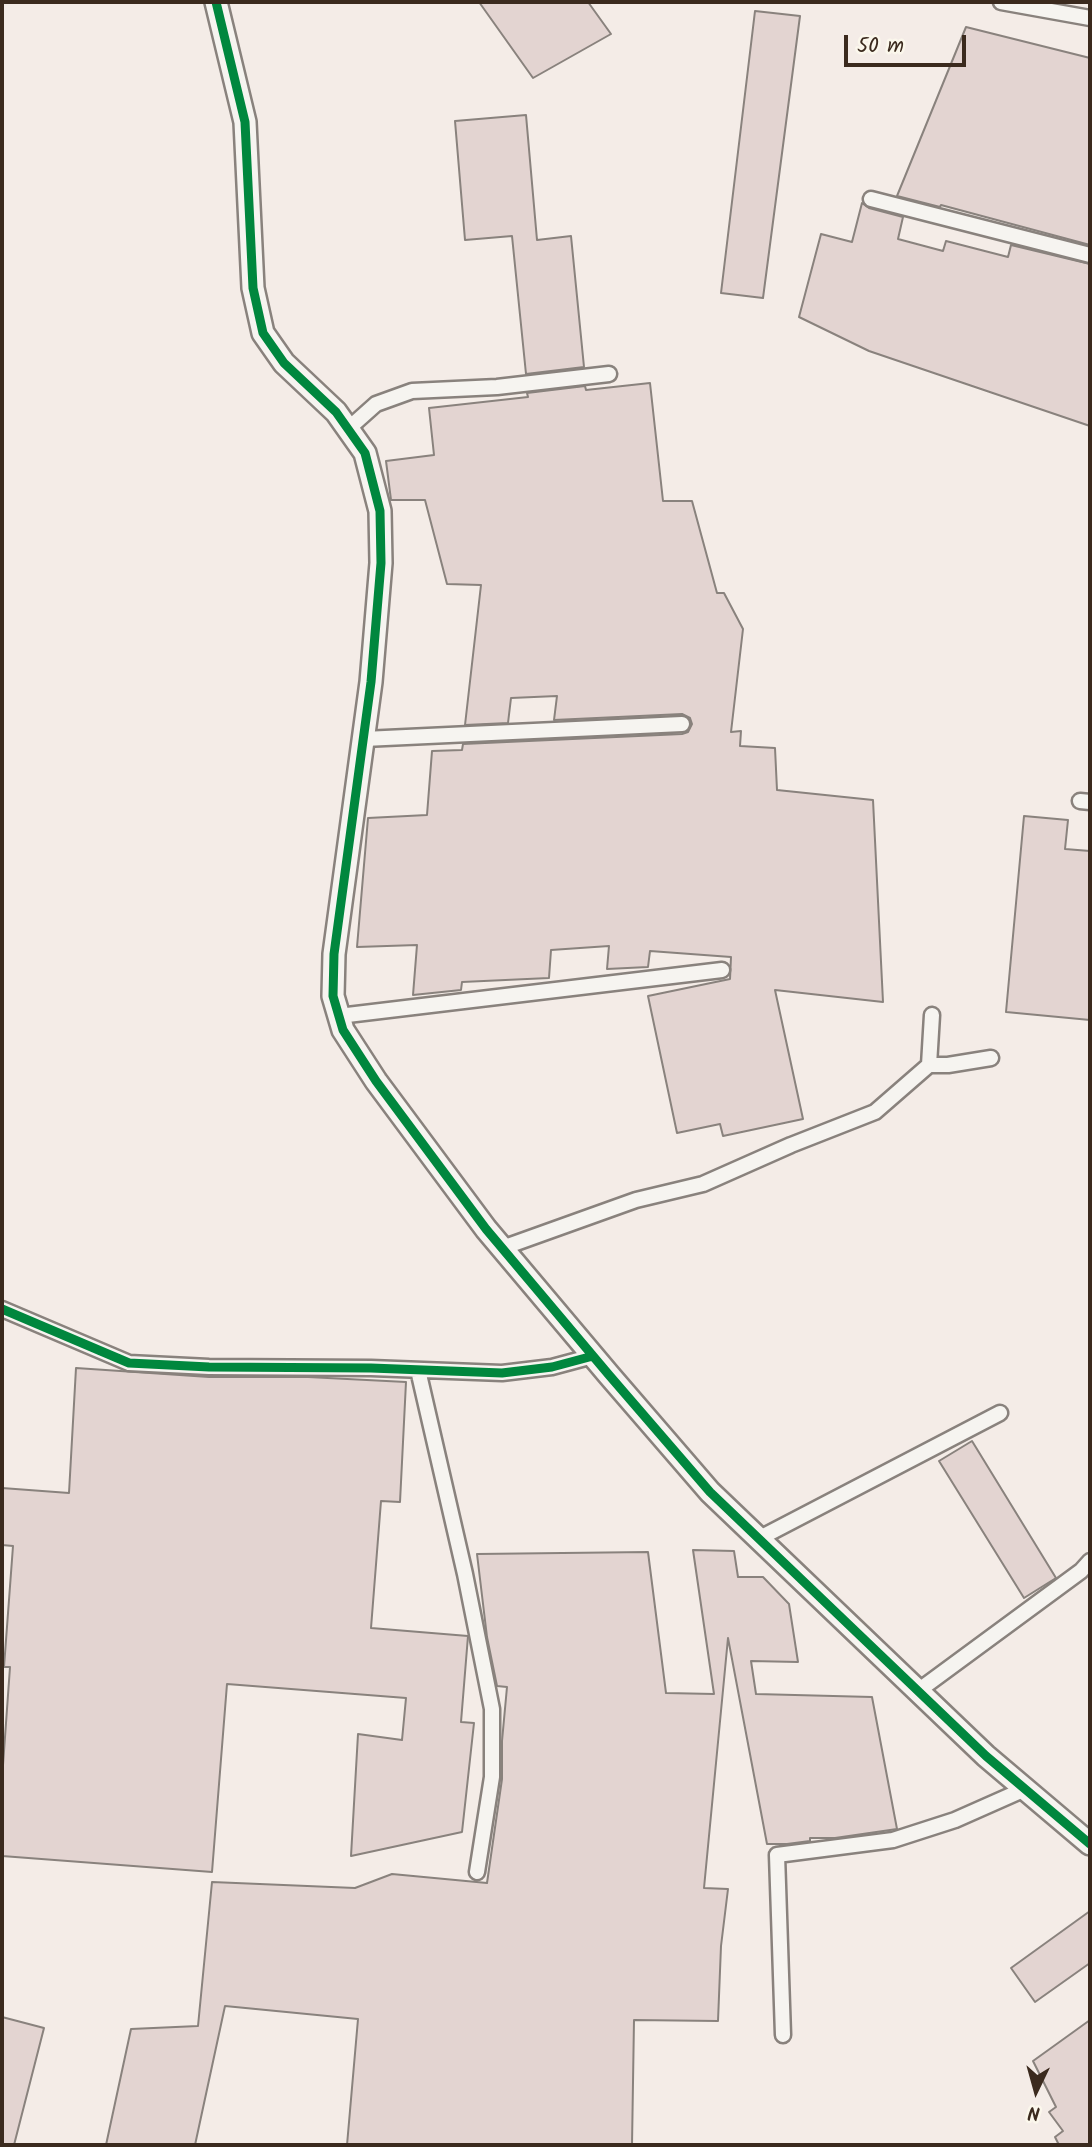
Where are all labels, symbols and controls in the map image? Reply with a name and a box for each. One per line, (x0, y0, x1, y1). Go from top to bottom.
scale bar (847, 21, 970, 65)
text: 50 m (857, 30, 904, 63)
north arrow (1001, 2056, 1071, 2126)
text: N (1027, 2096, 1041, 2127)

